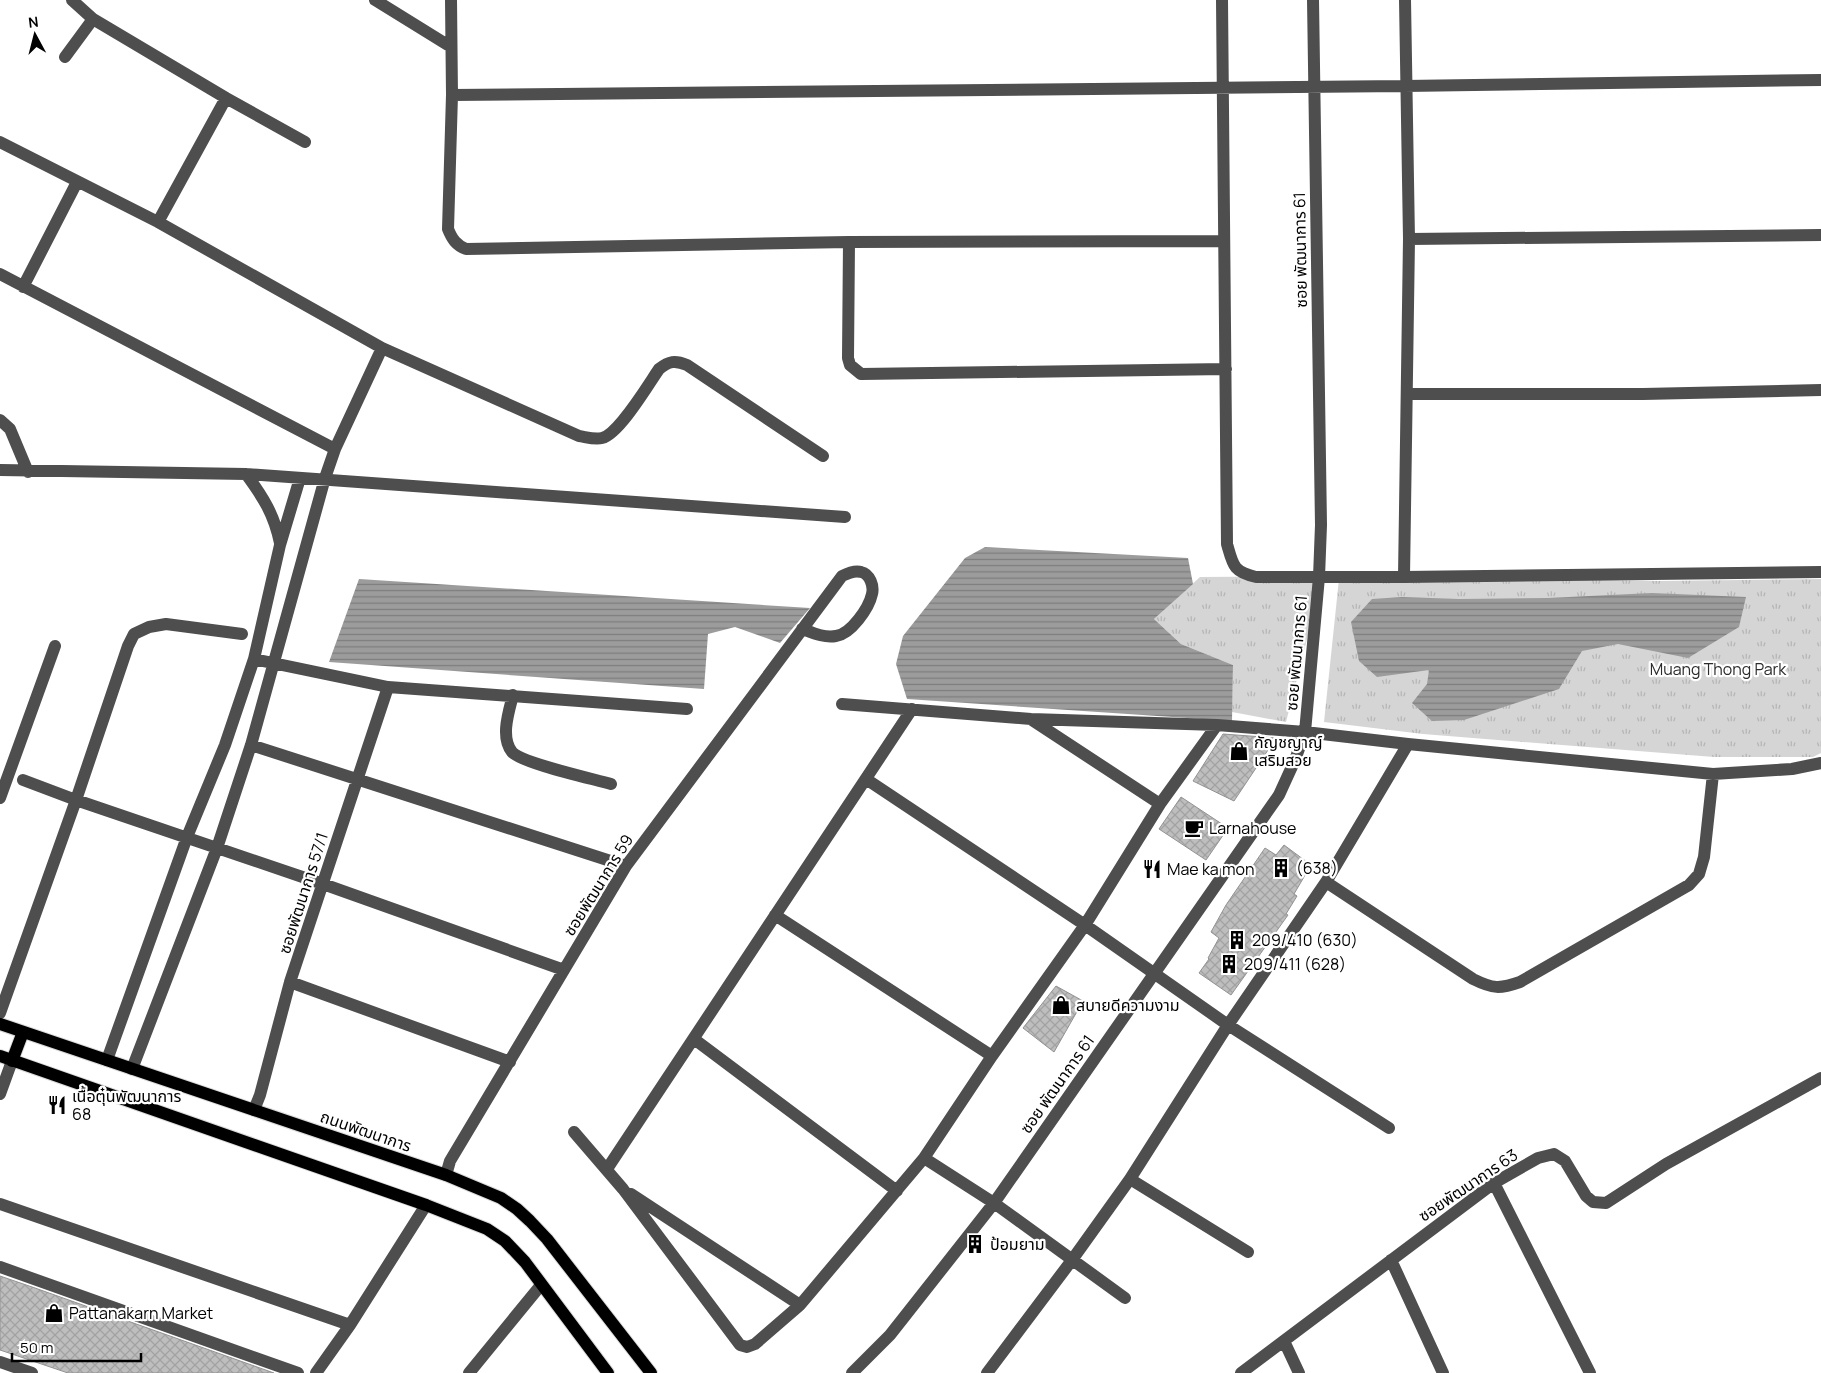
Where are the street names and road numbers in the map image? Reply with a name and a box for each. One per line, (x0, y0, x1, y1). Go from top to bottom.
street label: ซอย พัฒนาการ 61 (1288, 192, 1312, 308)
street label: ซอย พัฒนาการ 61 (1280, 594, 1312, 712)
street label: ซอยพัฒนาการ 57/1 (273, 830, 333, 956)
street label: ซอยพัฒนาการ 59 (558, 830, 638, 940)
street label: ซอย พัฒนาการ 61 (1015, 1030, 1099, 1138)
street label: ถนนพัฒนาการ (317, 1105, 415, 1157)
street label: ซอยพัฒนาการ 63 (1414, 1144, 1522, 1226)

